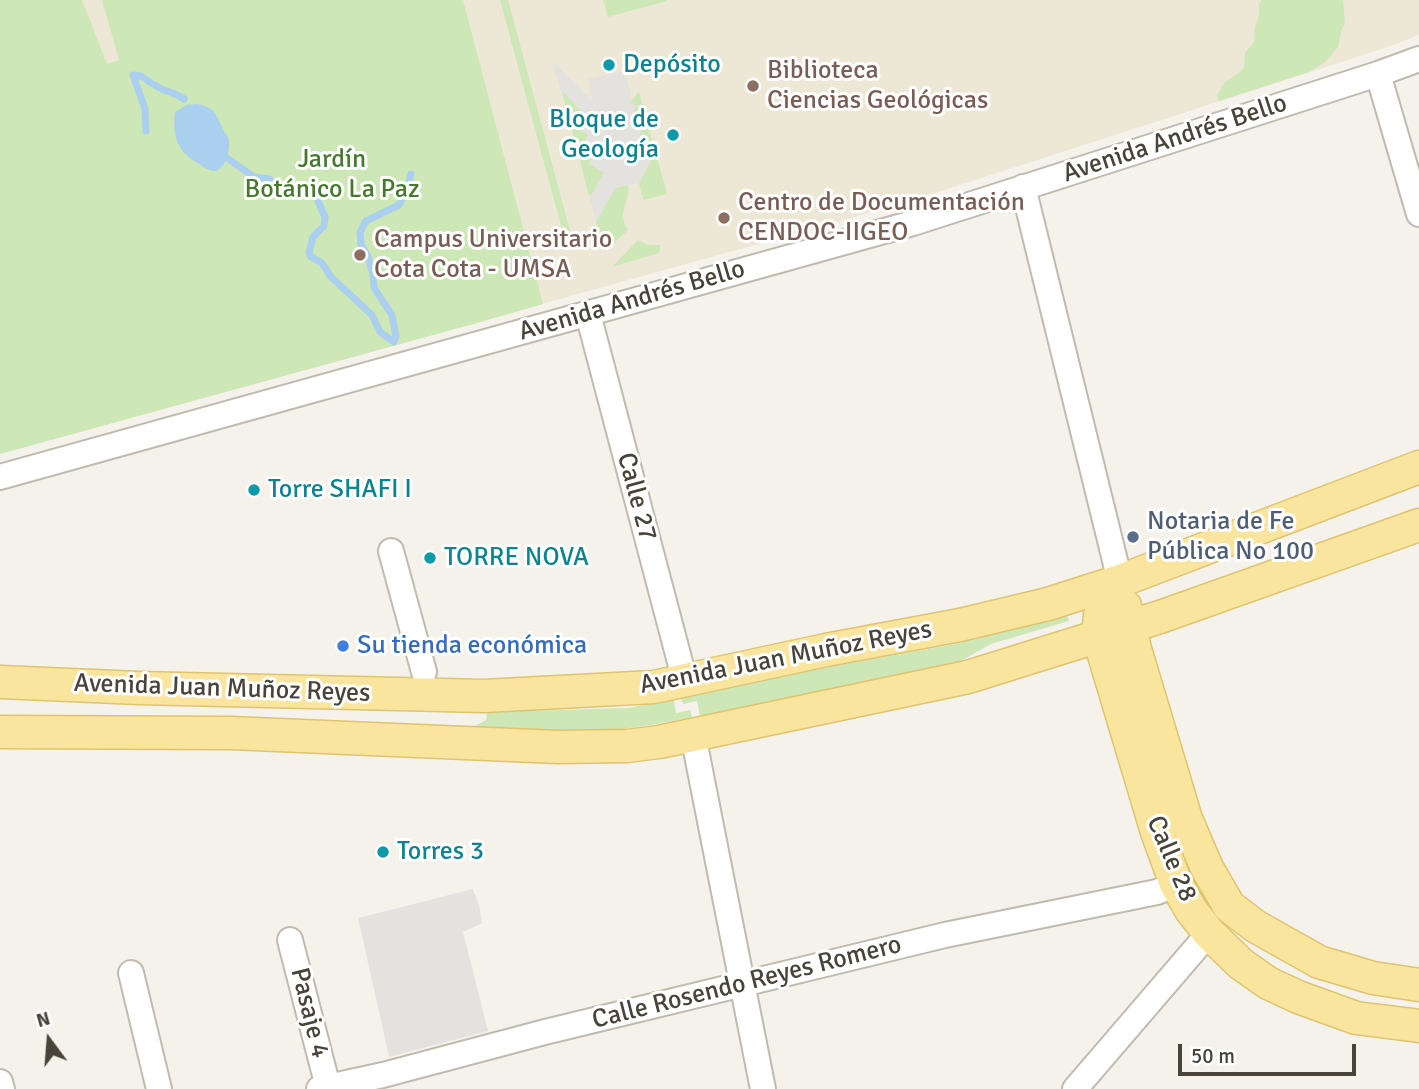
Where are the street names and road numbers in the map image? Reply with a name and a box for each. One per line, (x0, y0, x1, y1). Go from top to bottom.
street label: Avenida Andrés Bello (1059, 88, 1291, 190)
street label: Avenida Andrés Bello (515, 254, 749, 348)
street label: Calle 27 (609, 449, 663, 545)
street label: Avenida Juan Muñoz Reyes (637, 614, 935, 702)
street label: Avenida Juan Muñoz Reyes (73, 668, 371, 710)
street label: Calle 28 (1139, 811, 1203, 907)
street label: Calle Rosendo Reyes Romero (589, 929, 905, 1037)
street label: Pasaje 4 (283, 965, 335, 1061)

